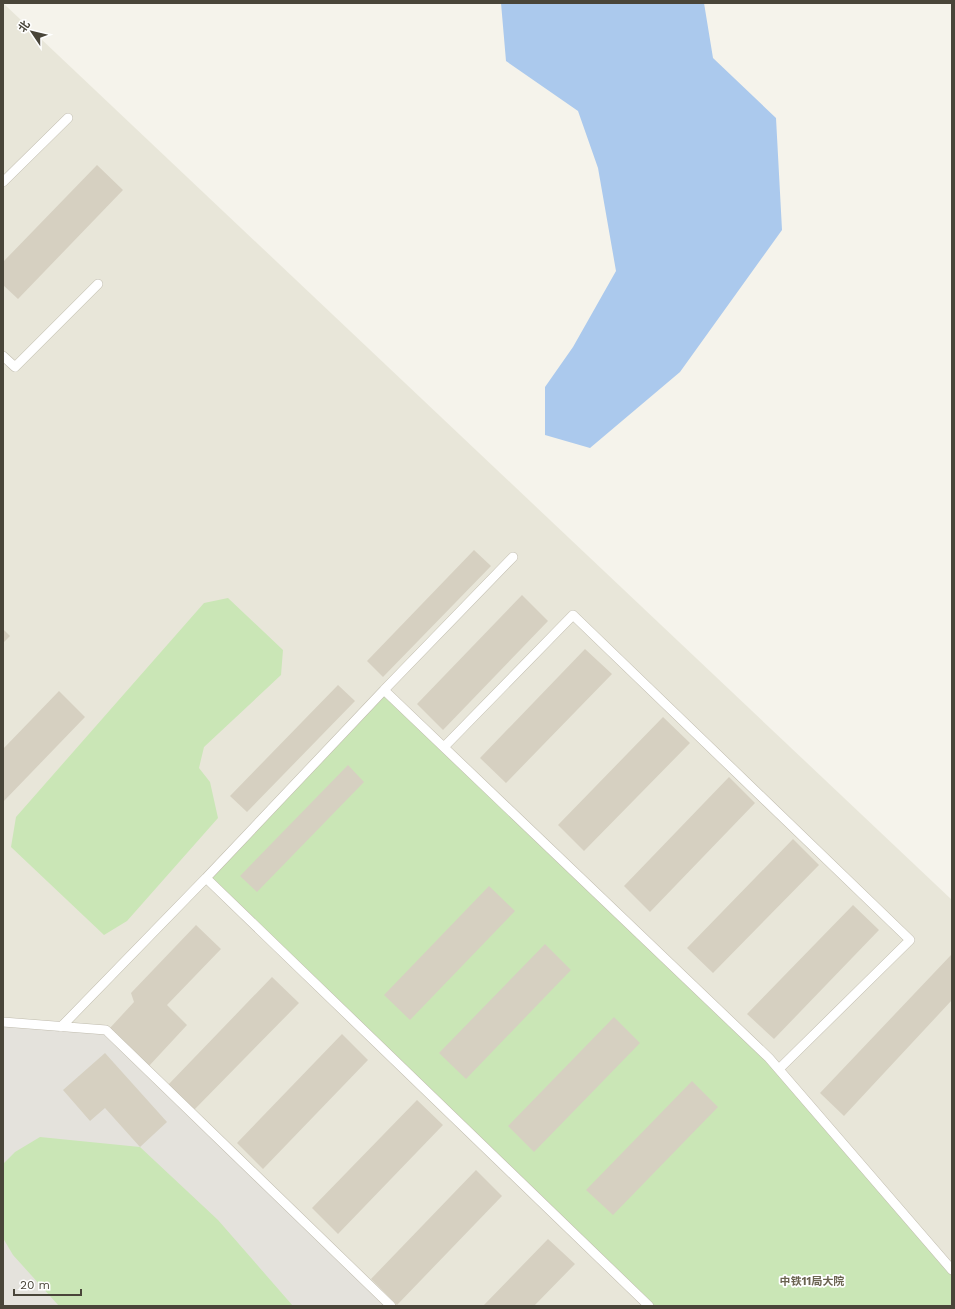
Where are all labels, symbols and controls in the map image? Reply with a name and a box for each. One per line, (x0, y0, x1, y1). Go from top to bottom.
north arrow (12, 12, 52, 52)
text: 北 (16, 18, 33, 35)
scale bar (14, 1271, 81, 1297)
district label: 中铁11局大院 (780, 1275, 844, 1288)
text: 20 m (20, 1278, 50, 1292)

